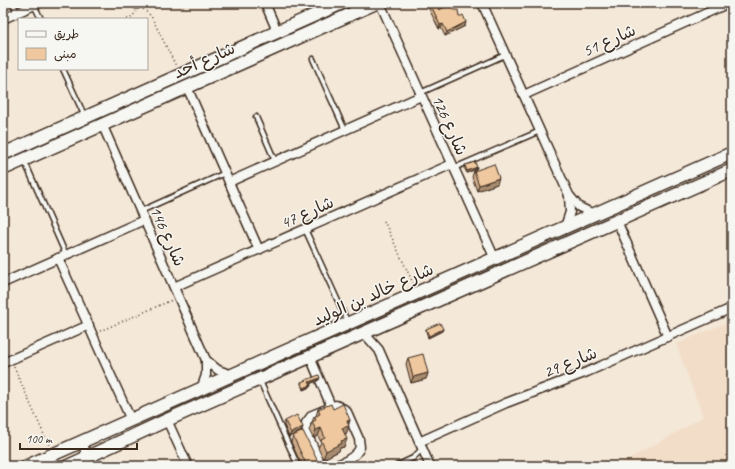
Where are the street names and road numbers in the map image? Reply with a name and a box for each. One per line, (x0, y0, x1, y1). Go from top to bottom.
street label: شارع 51 (579, 19, 640, 62)
street label: شارع أحد (170, 38, 239, 84)
street label: شارع 126 (426, 92, 472, 159)
street label: شارع 47 (277, 191, 338, 234)
street label: شارع 146 (144, 203, 190, 270)
street label: شارع خالد بن الوليد (310, 258, 437, 331)
street label: شارع 29 (540, 342, 601, 384)

